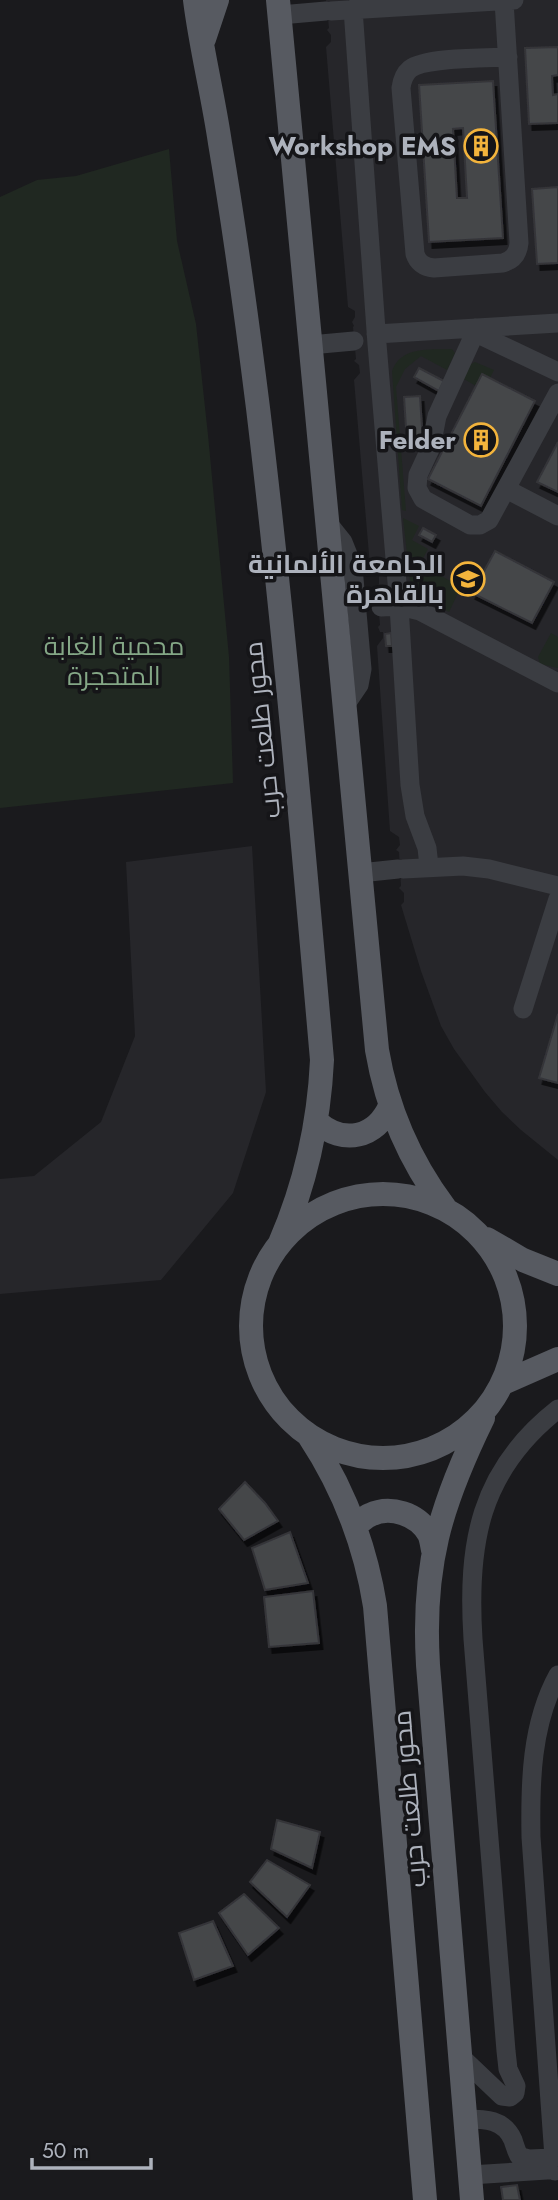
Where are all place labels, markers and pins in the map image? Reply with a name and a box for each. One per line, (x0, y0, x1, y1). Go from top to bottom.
place label: Workshop EMS (268, 127, 456, 165)
building icon: Workshop EMS (462, 127, 500, 165)
place label: Felder (379, 421, 456, 459)
building icon: Felder (462, 421, 500, 459)
place label: الجامعة الألمانية بالقاهرة (248, 545, 444, 613)
school or university icon: الجامعة الألمانية بالقاهرة (449, 560, 487, 598)

